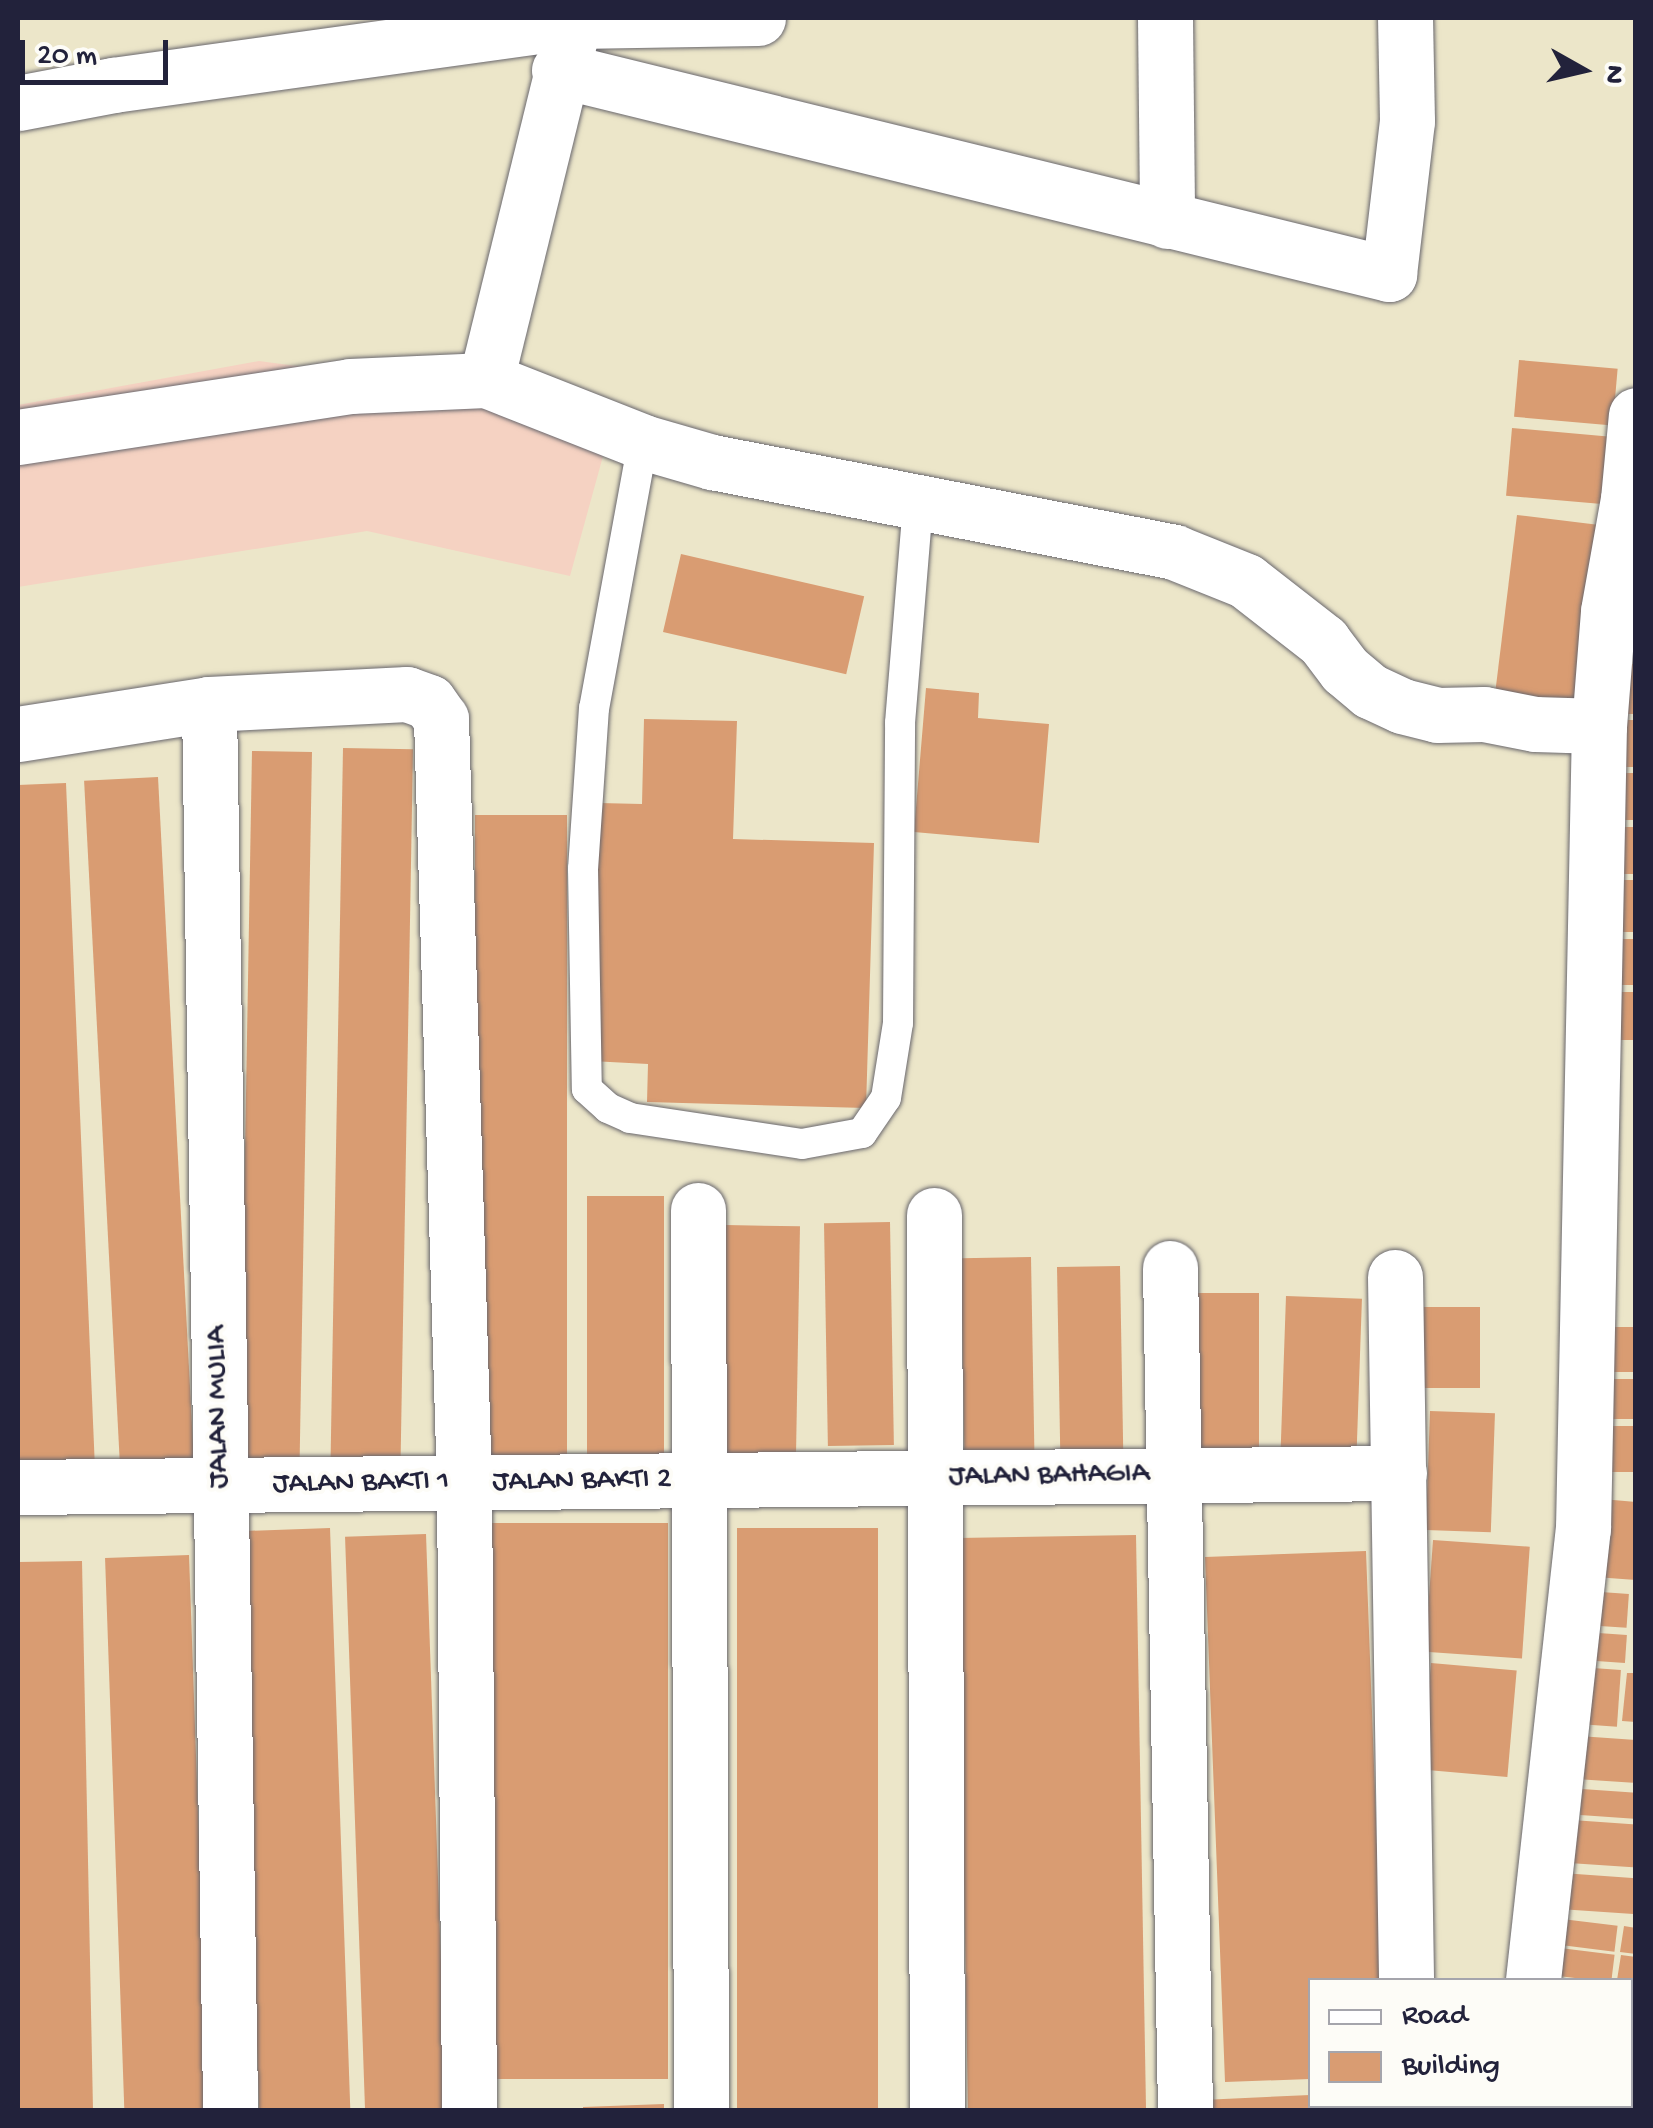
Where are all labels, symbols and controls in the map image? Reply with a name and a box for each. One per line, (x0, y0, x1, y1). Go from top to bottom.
scale bar (25, 20, 172, 82)
north arrow (1533, 20, 1633, 120)
text: 20 m (37, 40, 97, 75)
text: N (1596, 63, 1631, 86)
street label: JALAN MULIA (201, 1325, 239, 1489)
street label: JALAN BAHAGIA (948, 1457, 1150, 1497)
street label: JALAN BAKTI 2 (492, 1462, 672, 1502)
street label: JALAN BAKTI 1 (272, 1464, 450, 1504)
legend (1308, 1978, 1633, 2108)
text: Road (1402, 2000, 1468, 2035)
text: Building (1402, 2050, 1500, 2085)

